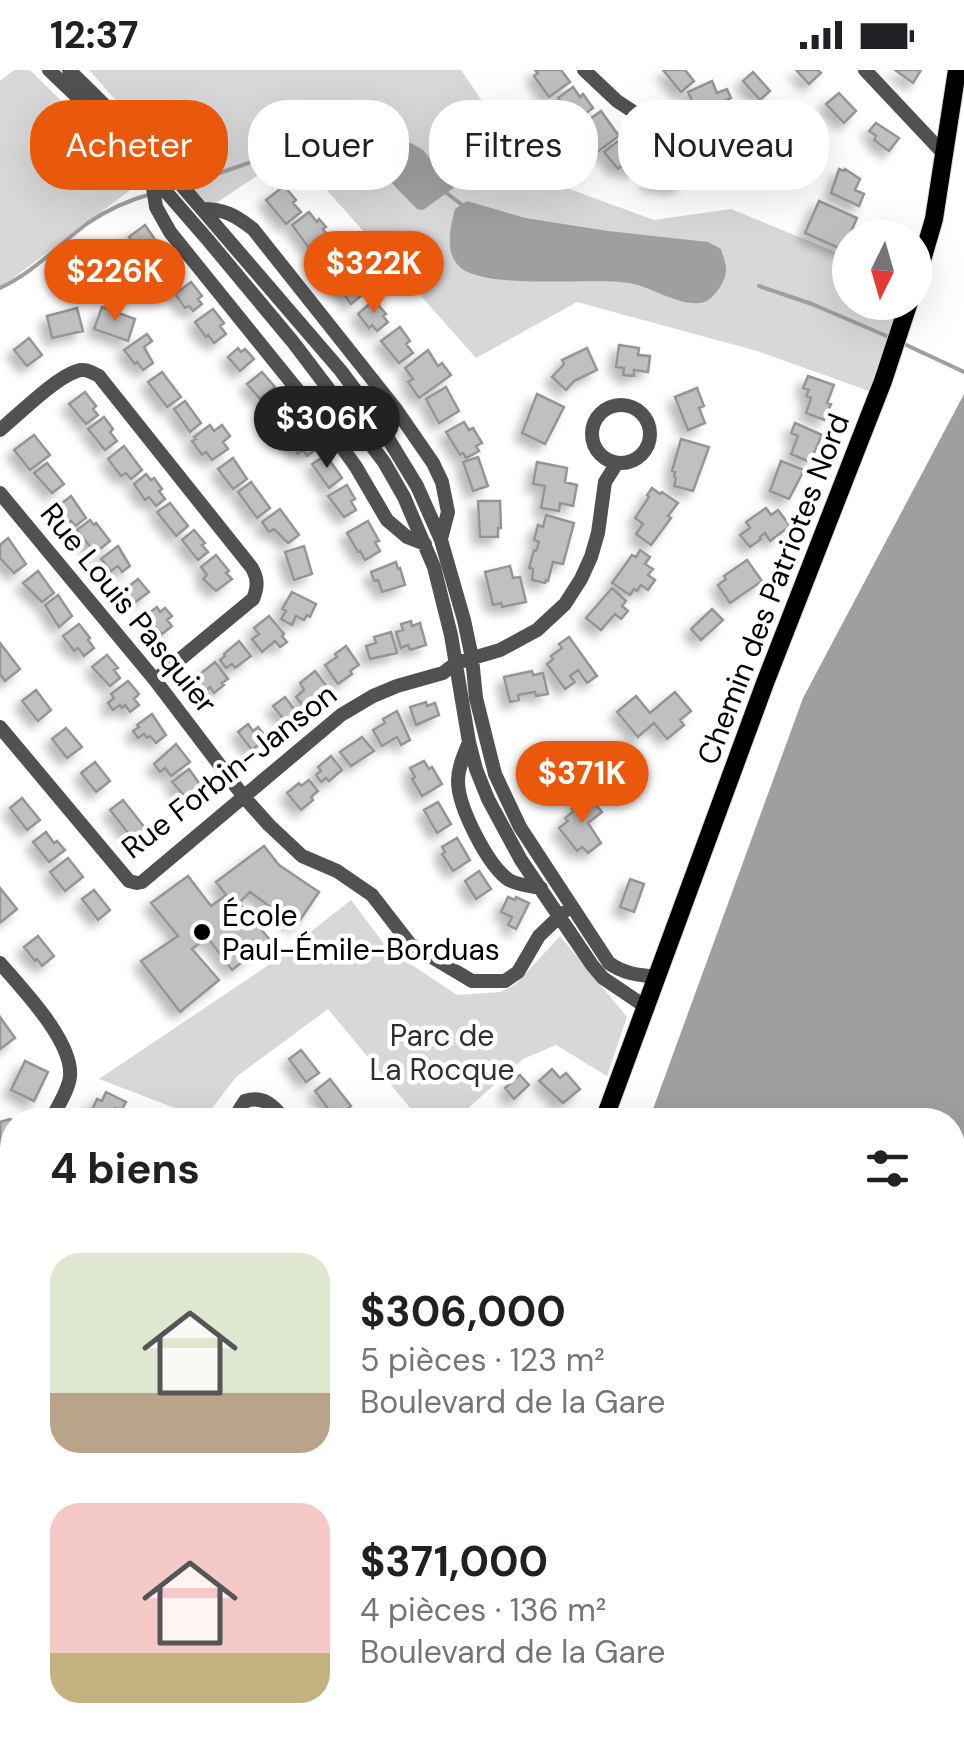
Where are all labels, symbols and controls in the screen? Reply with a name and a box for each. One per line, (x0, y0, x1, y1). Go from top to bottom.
text: 12:37 (50, 10, 138, 60)
chip: Acheter (30, 100, 228, 190)
chip: Louer (248, 100, 409, 190)
chip: Filtres (429, 100, 598, 190)
chip: Nouveau (618, 100, 829, 190)
north arrow (832, 220, 932, 320)
map controls (832, 220, 932, 320)
pin: $322K (304, 231, 444, 316)
pin: $226K (45, 239, 185, 324)
text: $322K (326, 242, 422, 284)
text: $226K (66, 250, 164, 292)
pin: $306K (257, 386, 397, 471)
text: $306K (276, 397, 378, 439)
street label: Chemin des Patriotes Nord (688, 408, 858, 770)
street label: Rue Louis Pasquier (32, 495, 226, 721)
street label: Rue Forbin-Janson (114, 675, 344, 867)
pin: $371K (512, 741, 652, 826)
text: $371K (538, 752, 626, 794)
place label: École Paul-Émile-Borduas (222, 896, 500, 969)
marker: École Paul-Émile-Borduas (191, 921, 213, 943)
park label: Parc de La Rocque (369, 1016, 515, 1089)
text: 4 biens (50, 1141, 200, 1196)
icon: filters (860, 1141, 915, 1196)
text: $306,000 (360, 1284, 566, 1339)
icon: home (130, 1293, 250, 1413)
text: 5 pièces · 123 m² (360, 1339, 605, 1381)
text: Boulevard de la Gare (360, 1381, 665, 1423)
text: $371,000 (360, 1534, 548, 1589)
icon: home (130, 1543, 250, 1663)
text: 4 pièces · 136 m² (360, 1589, 606, 1631)
text: Boulevard de la Gare (360, 1631, 665, 1673)

